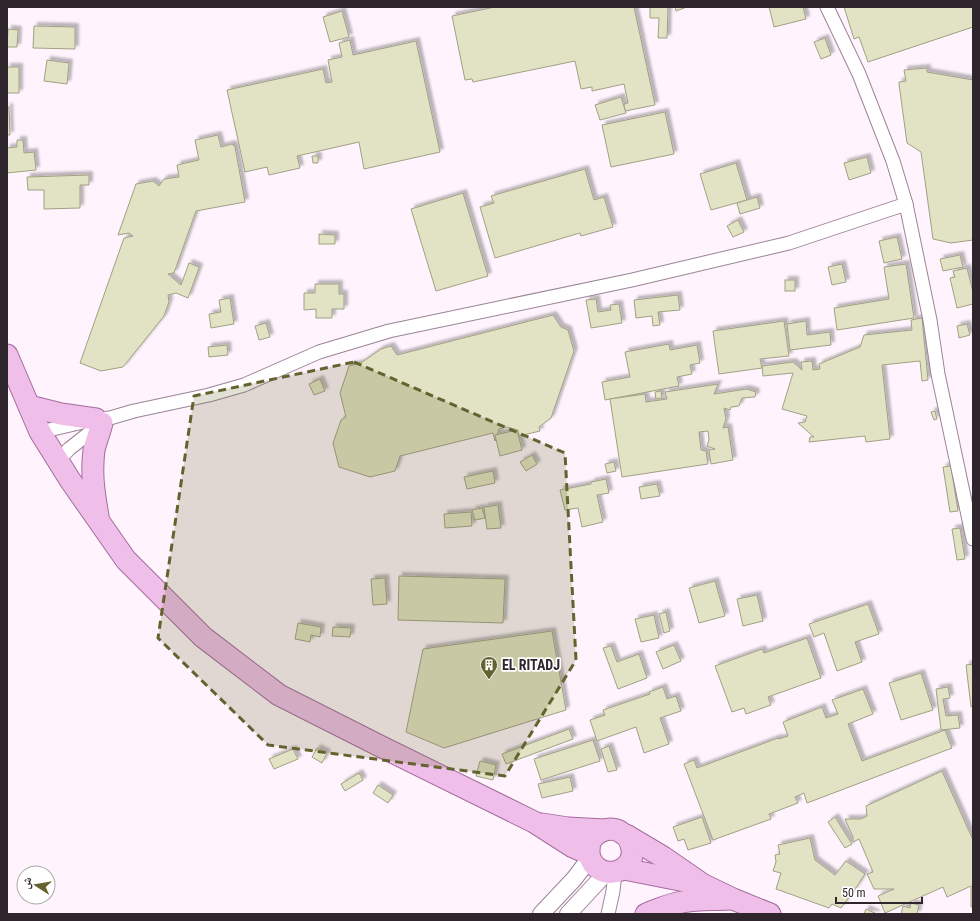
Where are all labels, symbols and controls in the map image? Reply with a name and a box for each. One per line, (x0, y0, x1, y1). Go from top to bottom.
building icon: EL RITADJ (479, 655, 499, 680)
place label: EL RITADJ (502, 657, 560, 673)
north arrow (16, 865, 56, 905)
text: ش (19, 876, 35, 890)
scale bar (836, 879, 922, 905)
text: 50 m (842, 886, 866, 900)

